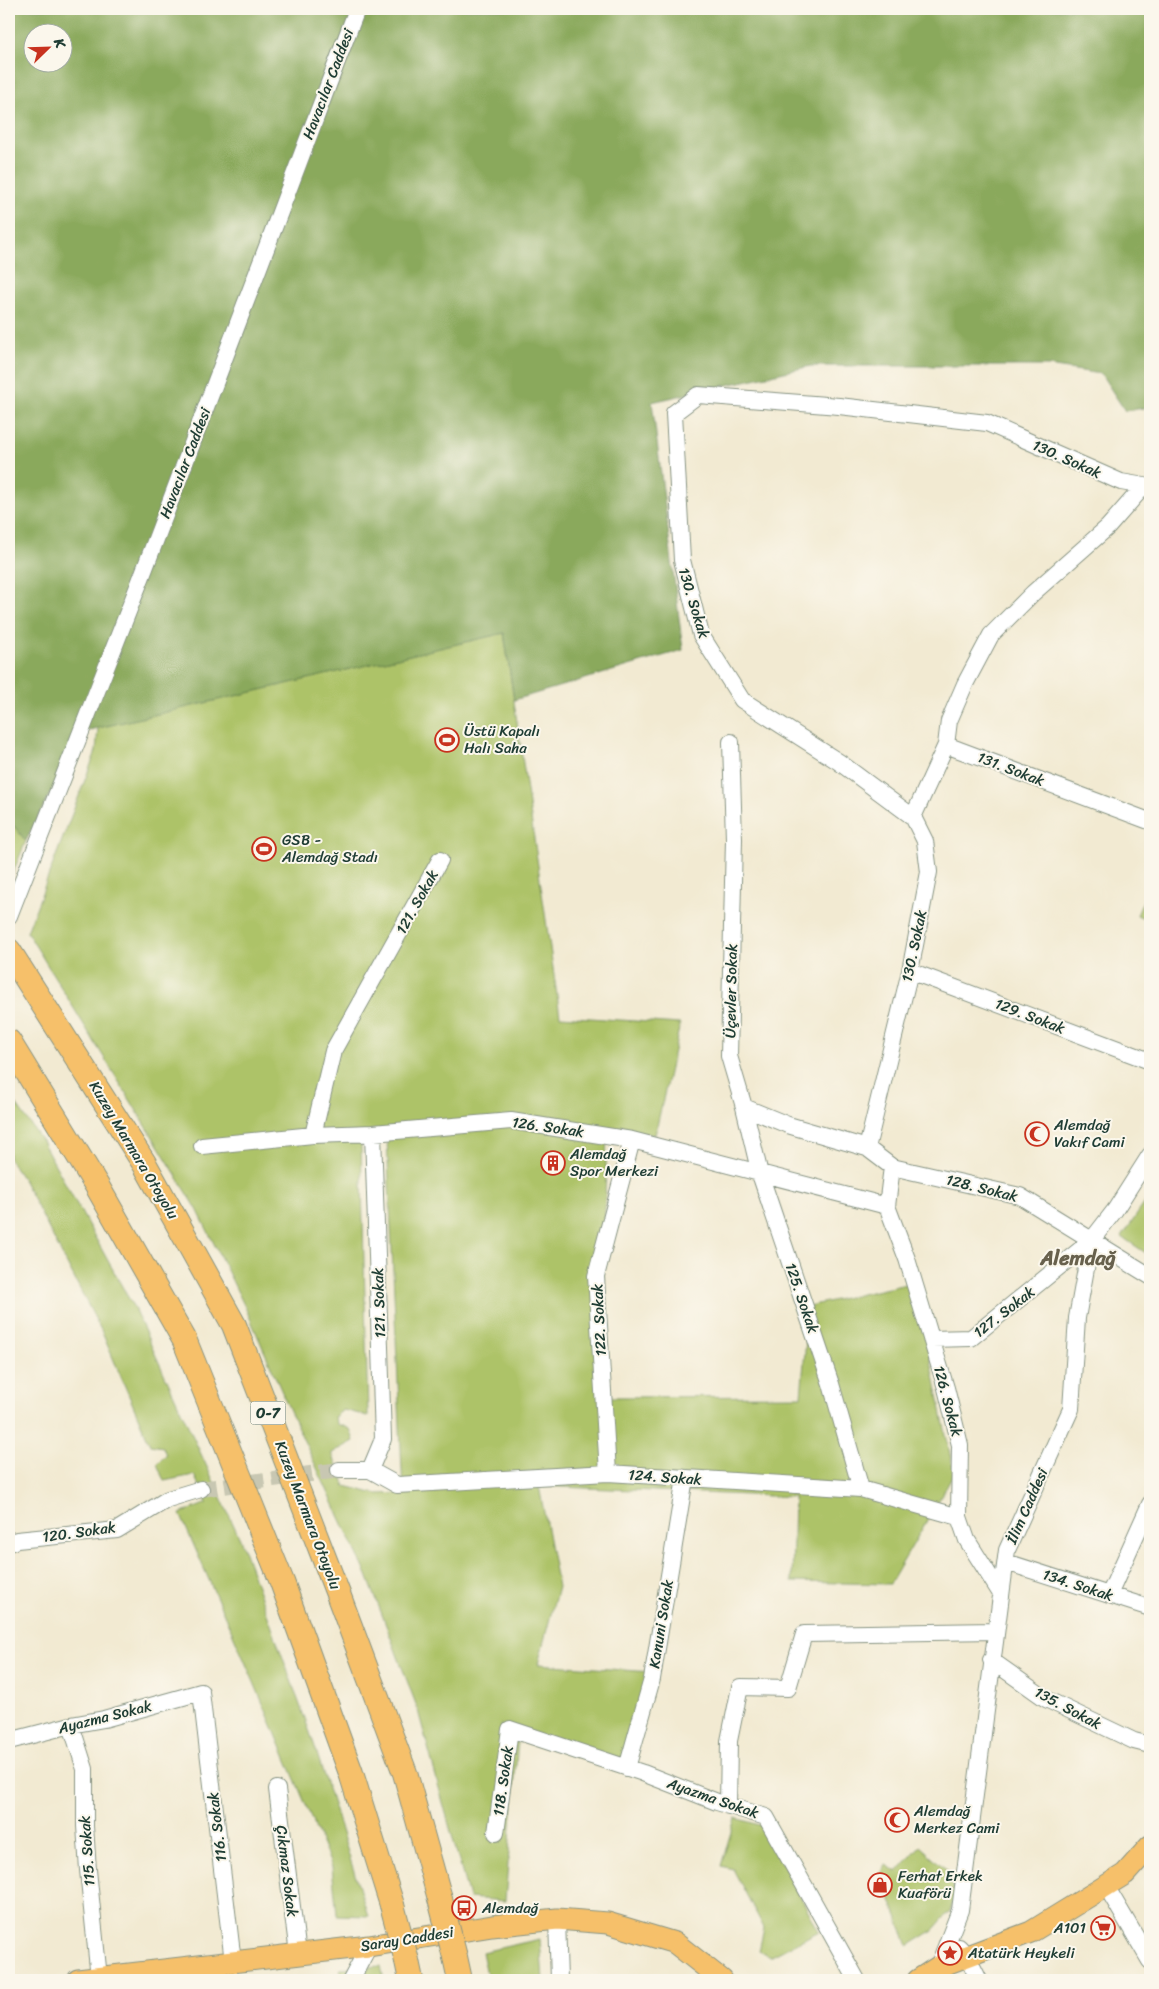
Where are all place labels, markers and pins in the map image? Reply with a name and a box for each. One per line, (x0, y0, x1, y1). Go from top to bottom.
place label: Üstü Kapalı Halı Saha (464, 718, 540, 761)
sports icon: Üstü Kapalı Halı Saha (434, 727, 460, 753)
place label: GSB - Alemdağ Stadı (281, 827, 378, 870)
sports icon: GSB - Alemdağ Stadı (251, 836, 277, 862)
place label: Alemdağ Vakıf Cami (1053, 1112, 1125, 1155)
mosque icon: Alemdağ Vakıf Cami (1024, 1121, 1050, 1147)
place label: Alemdağ Spor Merkezi (569, 1141, 659, 1184)
building icon: Alemdağ Spor Merkezi (540, 1150, 566, 1176)
place label: Alemdağ Merkez Cami (913, 1798, 1000, 1841)
mosque icon: Alemdağ Merkez Cami (884, 1807, 910, 1833)
place label: Ferhat Erkek Kuaförü (898, 1863, 983, 1906)
shop icon: Ferhat Erkek Kuaförü (867, 1872, 893, 1898)
bus stop icon: Alemdağ (451, 1895, 477, 1921)
place label: Alemdağ (481, 1895, 539, 1921)
place label: A101 (1053, 1915, 1086, 1941)
supermarket icon: A101 (1090, 1915, 1116, 1941)
place icon: Atatürk Heykeli (937, 1940, 963, 1966)
place label: Atatürk Heykeli (967, 1940, 1076, 1966)

